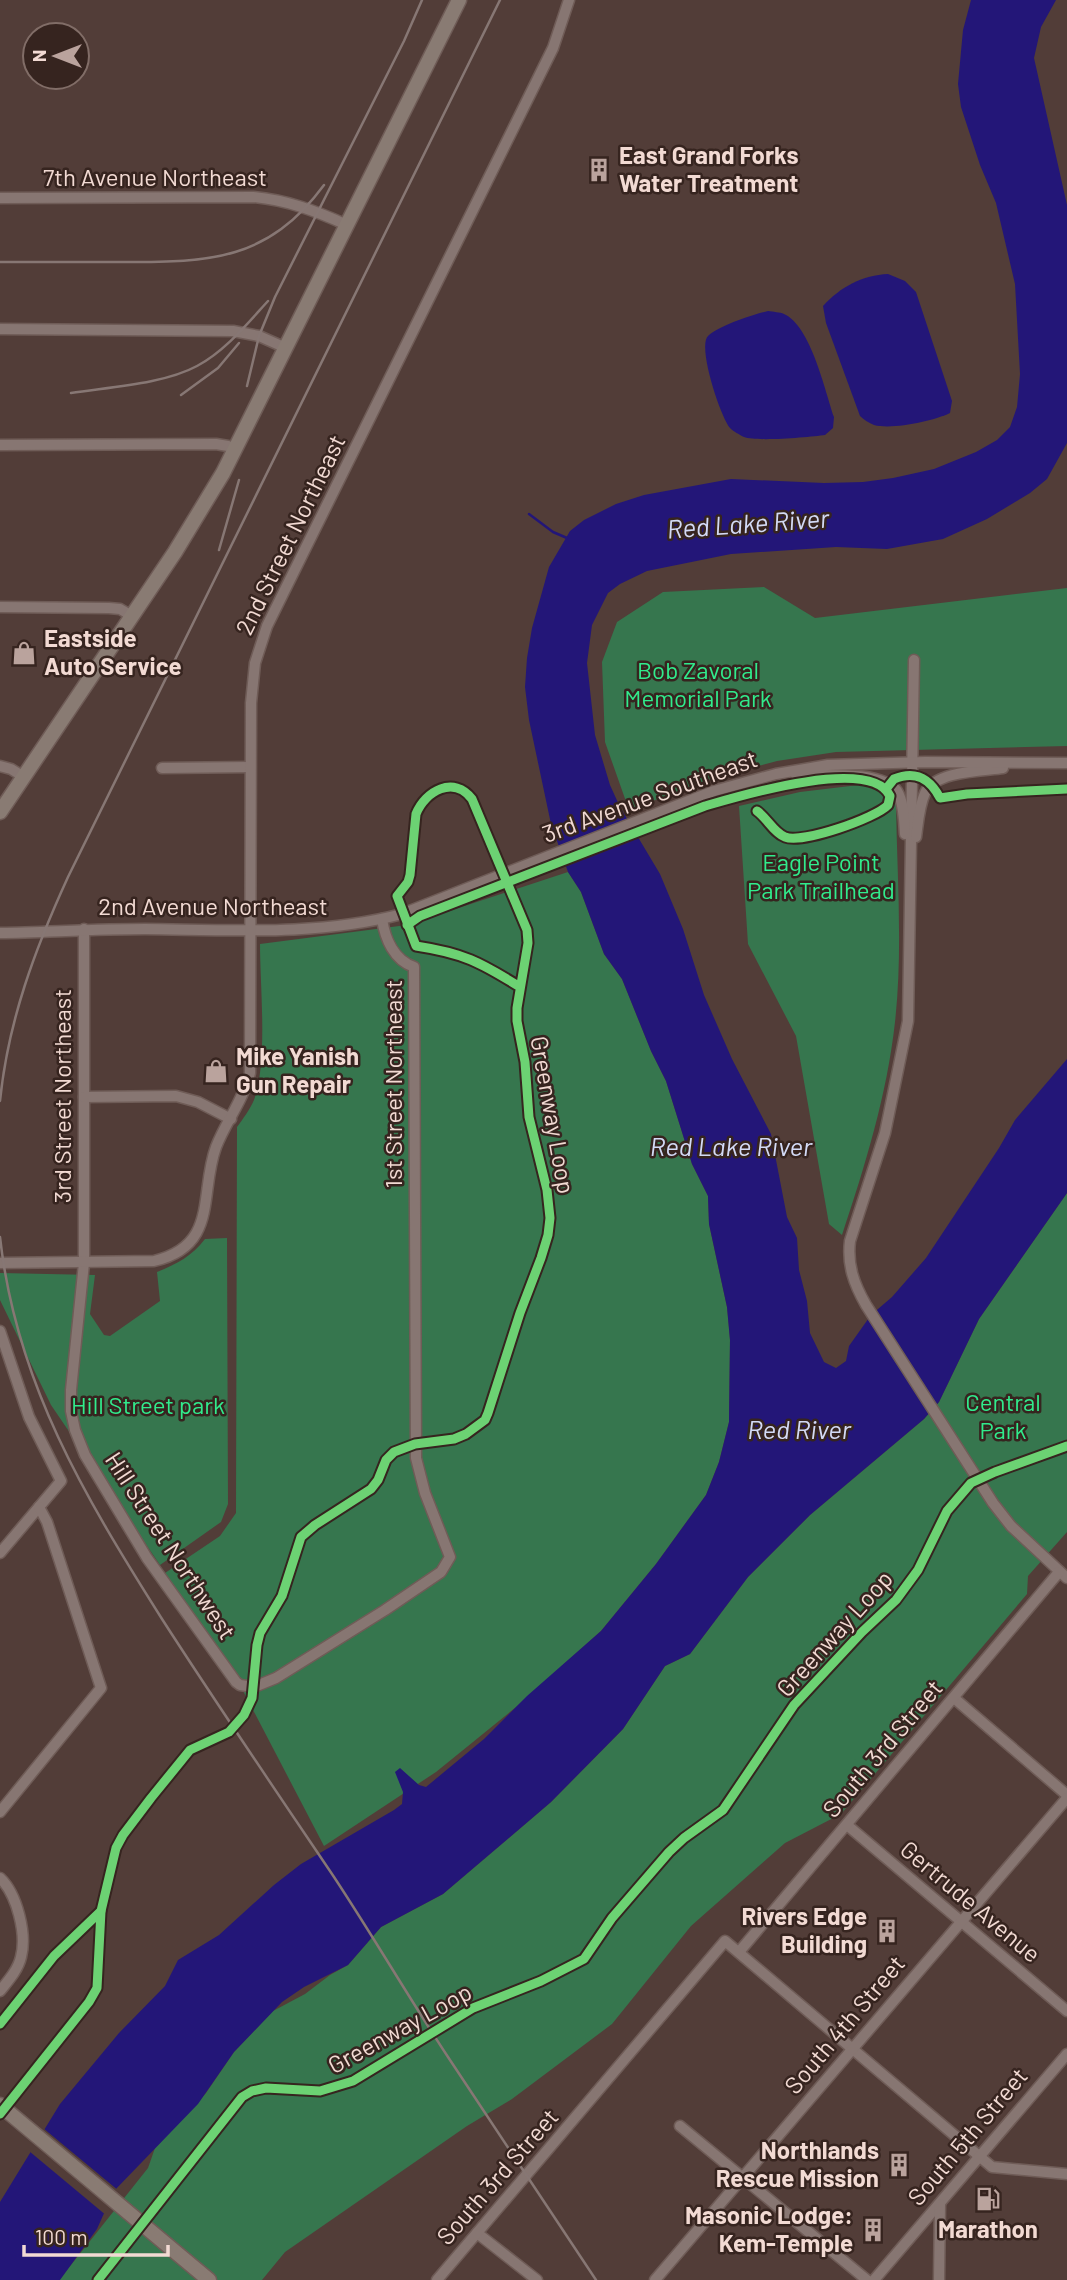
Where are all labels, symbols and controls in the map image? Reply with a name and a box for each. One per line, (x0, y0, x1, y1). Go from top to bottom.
north arrow (21, 21, 91, 91)
text: N (27, 50, 50, 62)
place label: East Grand Forks Water Treatment (619, 140, 799, 197)
building icon: East Grand Forks Water Treatment (585, 156, 613, 184)
street label: 7th Avenue Northeast (43, 162, 267, 191)
street label: 2nd Street Northeast (229, 430, 351, 639)
water label: Red Lake River (666, 501, 831, 544)
place label: Eastside Auto Service (44, 623, 182, 680)
shop icon: Eastside Auto Service (10, 639, 38, 667)
park label: Bob Zavoral Memorial Park (624, 655, 772, 712)
street label: 3rd Avenue Southeast (538, 743, 761, 848)
park label: Eagle Point Park Trailhead (747, 847, 895, 904)
street label: 2nd Avenue Northeast (98, 891, 328, 920)
street label: 1st Street Northeast (378, 980, 407, 1188)
street label: 3rd Street Northeast (47, 989, 76, 1203)
street label: Greenway Loop (525, 1034, 582, 1196)
place label: Mike Yanish Gun Repair (236, 1041, 359, 1098)
shop icon: Mike Yanish Gun Repair (202, 1057, 230, 1085)
water label: Red Lake River (650, 1130, 813, 1161)
park label: Central Park (965, 1387, 1041, 1444)
park label: Hill Street park (71, 1390, 225, 1419)
water label: Red River (747, 1413, 852, 1444)
street label: Hill Street Northwest (100, 1446, 243, 1644)
street label: Greenway Loop (770, 1564, 898, 1702)
street label: South 3rd Street (816, 1673, 948, 1823)
street label: Gertrude Avenue (895, 1834, 1047, 1968)
place label: Rivers Edge Building (741, 1901, 867, 1958)
building icon: Rivers Edge Building (873, 1917, 901, 1945)
street label: South 4th Street (778, 1949, 910, 2099)
street label: Greenway Loop (322, 1976, 476, 2079)
street label: South 5th Street (901, 2061, 1033, 2211)
street label: South 3rd Street (430, 2102, 564, 2250)
place label: Northlands Rescue Mission (716, 2135, 879, 2192)
building icon: Northlands Rescue Mission (885, 2151, 913, 2179)
fuel station icon: Marathon (974, 2185, 1002, 2213)
place label: Masonic Lodge: Kem-Temple (685, 2200, 853, 2257)
scale bar (24, 2214, 168, 2258)
place label: Marathon (938, 2214, 1038, 2243)
building icon: Masonic Lodge: Kem-Temple (859, 2216, 887, 2244)
text: 100 m (35, 2224, 88, 2249)

